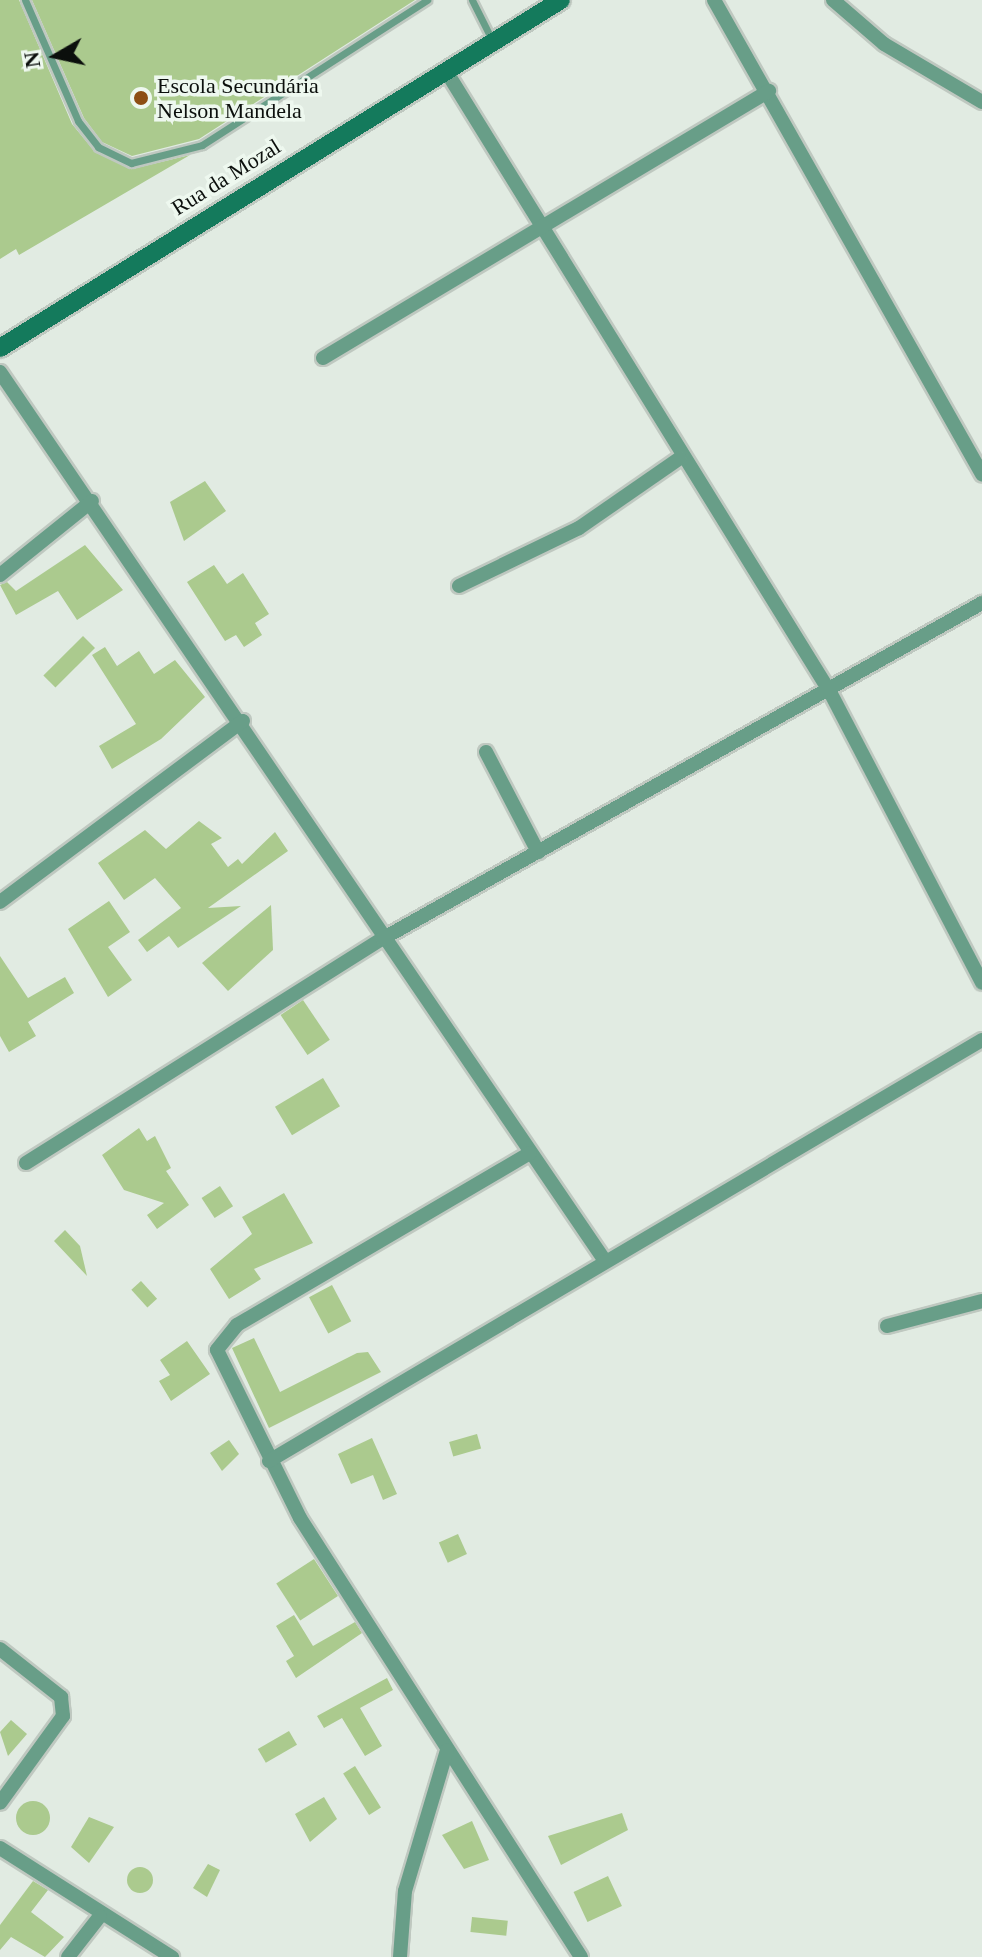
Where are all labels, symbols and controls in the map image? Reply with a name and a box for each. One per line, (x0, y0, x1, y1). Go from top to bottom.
north arrow (16, 16, 96, 96)
text: N (18, 50, 45, 70)
place label: Escola Secundária Nelson Mandela (157, 72, 319, 124)
marker: Escola Secundária Nelson Mandela (132, 89, 150, 107)
street label: Rua da Mozal (167, 133, 285, 221)

